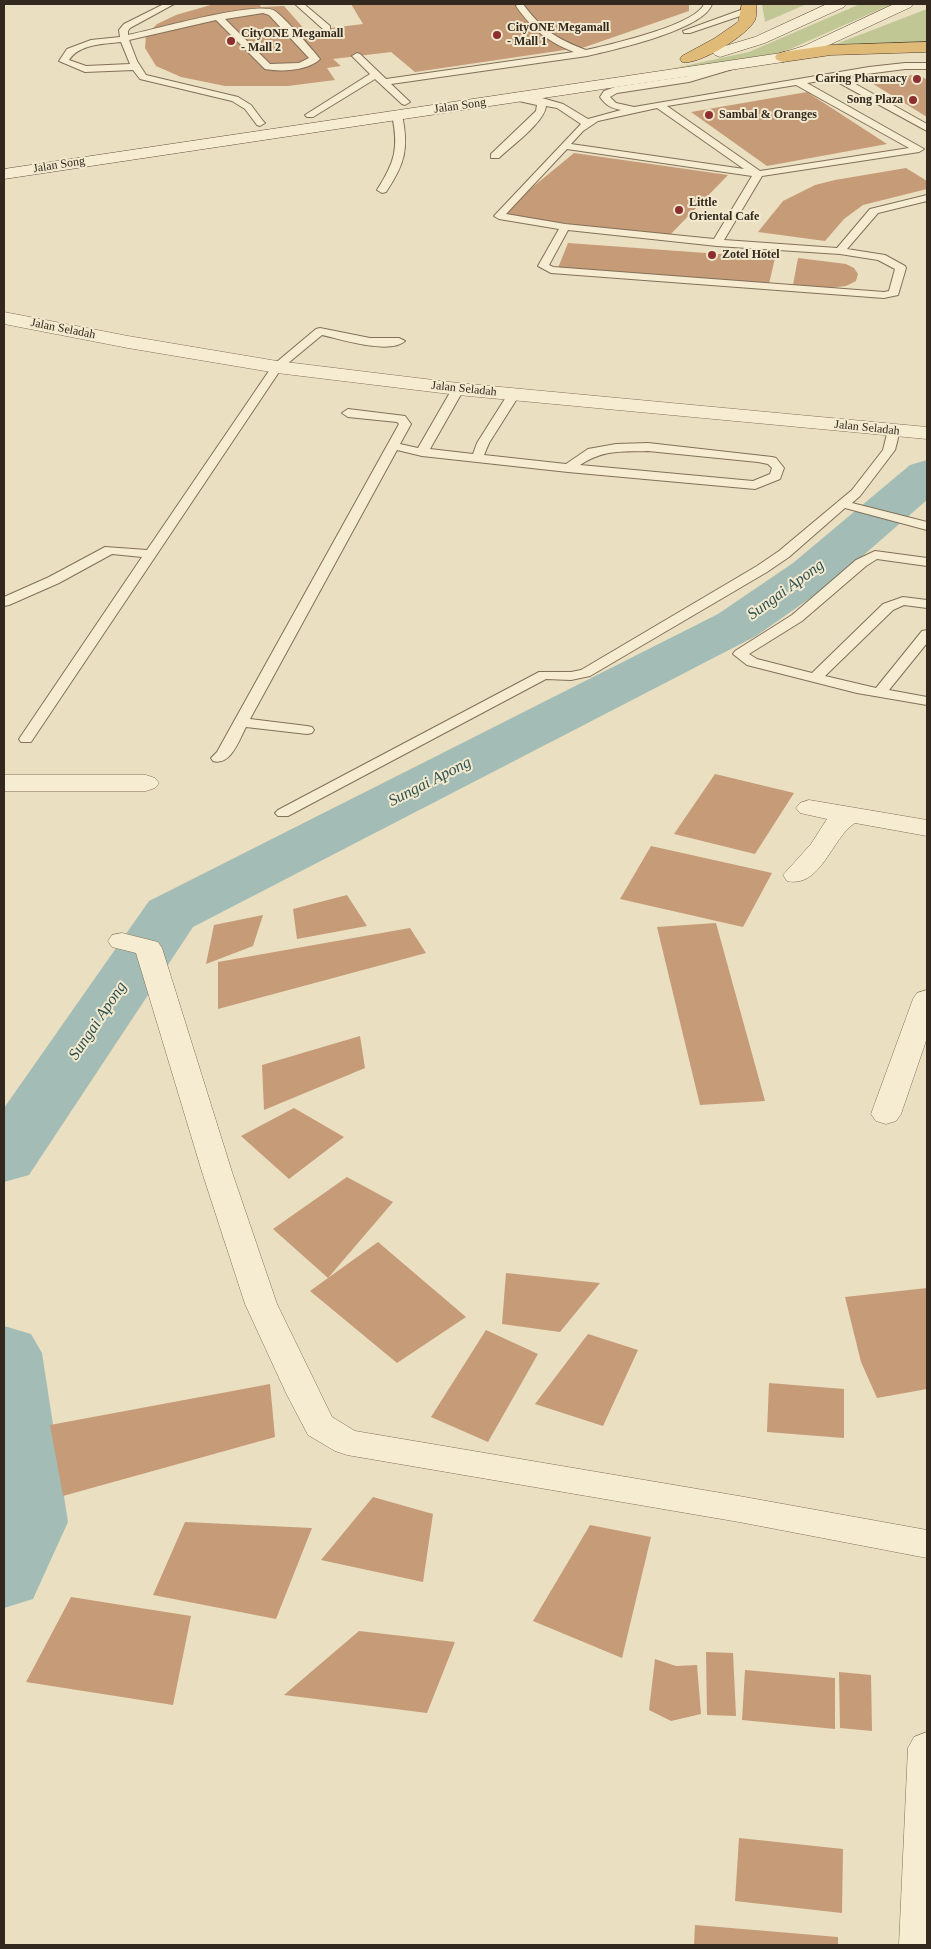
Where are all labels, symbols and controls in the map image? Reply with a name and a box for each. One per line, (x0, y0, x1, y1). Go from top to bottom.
place label: CityONE Megamall - Mall 1 (507, 21, 609, 49)
place label: CityONE Megamall - Mall 2 (241, 27, 343, 55)
marker: CityONE Megamall - Mall 1 (491, 29, 503, 41)
marker: CityONE Megamall - Mall 2 (225, 35, 237, 47)
place label: Caring Pharmacy (815, 72, 907, 86)
marker: Caring Pharmacy (911, 73, 923, 85)
place label: Song Plaza (847, 93, 903, 107)
marker: Song Plaza (907, 94, 919, 106)
street label: Jalan Song (433, 95, 487, 117)
place label: Sambal & Oranges (719, 108, 817, 122)
marker: Sambal & Oranges (703, 109, 715, 121)
street label: Jalan Song (32, 154, 86, 176)
place label: Little Oriental Cafe (689, 196, 759, 224)
marker: Little Oriental Cafe (673, 204, 685, 216)
place label: Zotel Hotel (722, 248, 780, 262)
marker: Zotel Hotel (706, 249, 718, 261)
street label: Jalan Seladah (29, 316, 97, 342)
street label: Jalan Seladah (431, 378, 497, 400)
street label: Jalan Seladah (834, 417, 900, 439)
water label: Sungai Apong (744, 556, 828, 624)
water label: Sungai Apong (385, 753, 475, 811)
water label: Sungai Apong (65, 978, 131, 1064)

